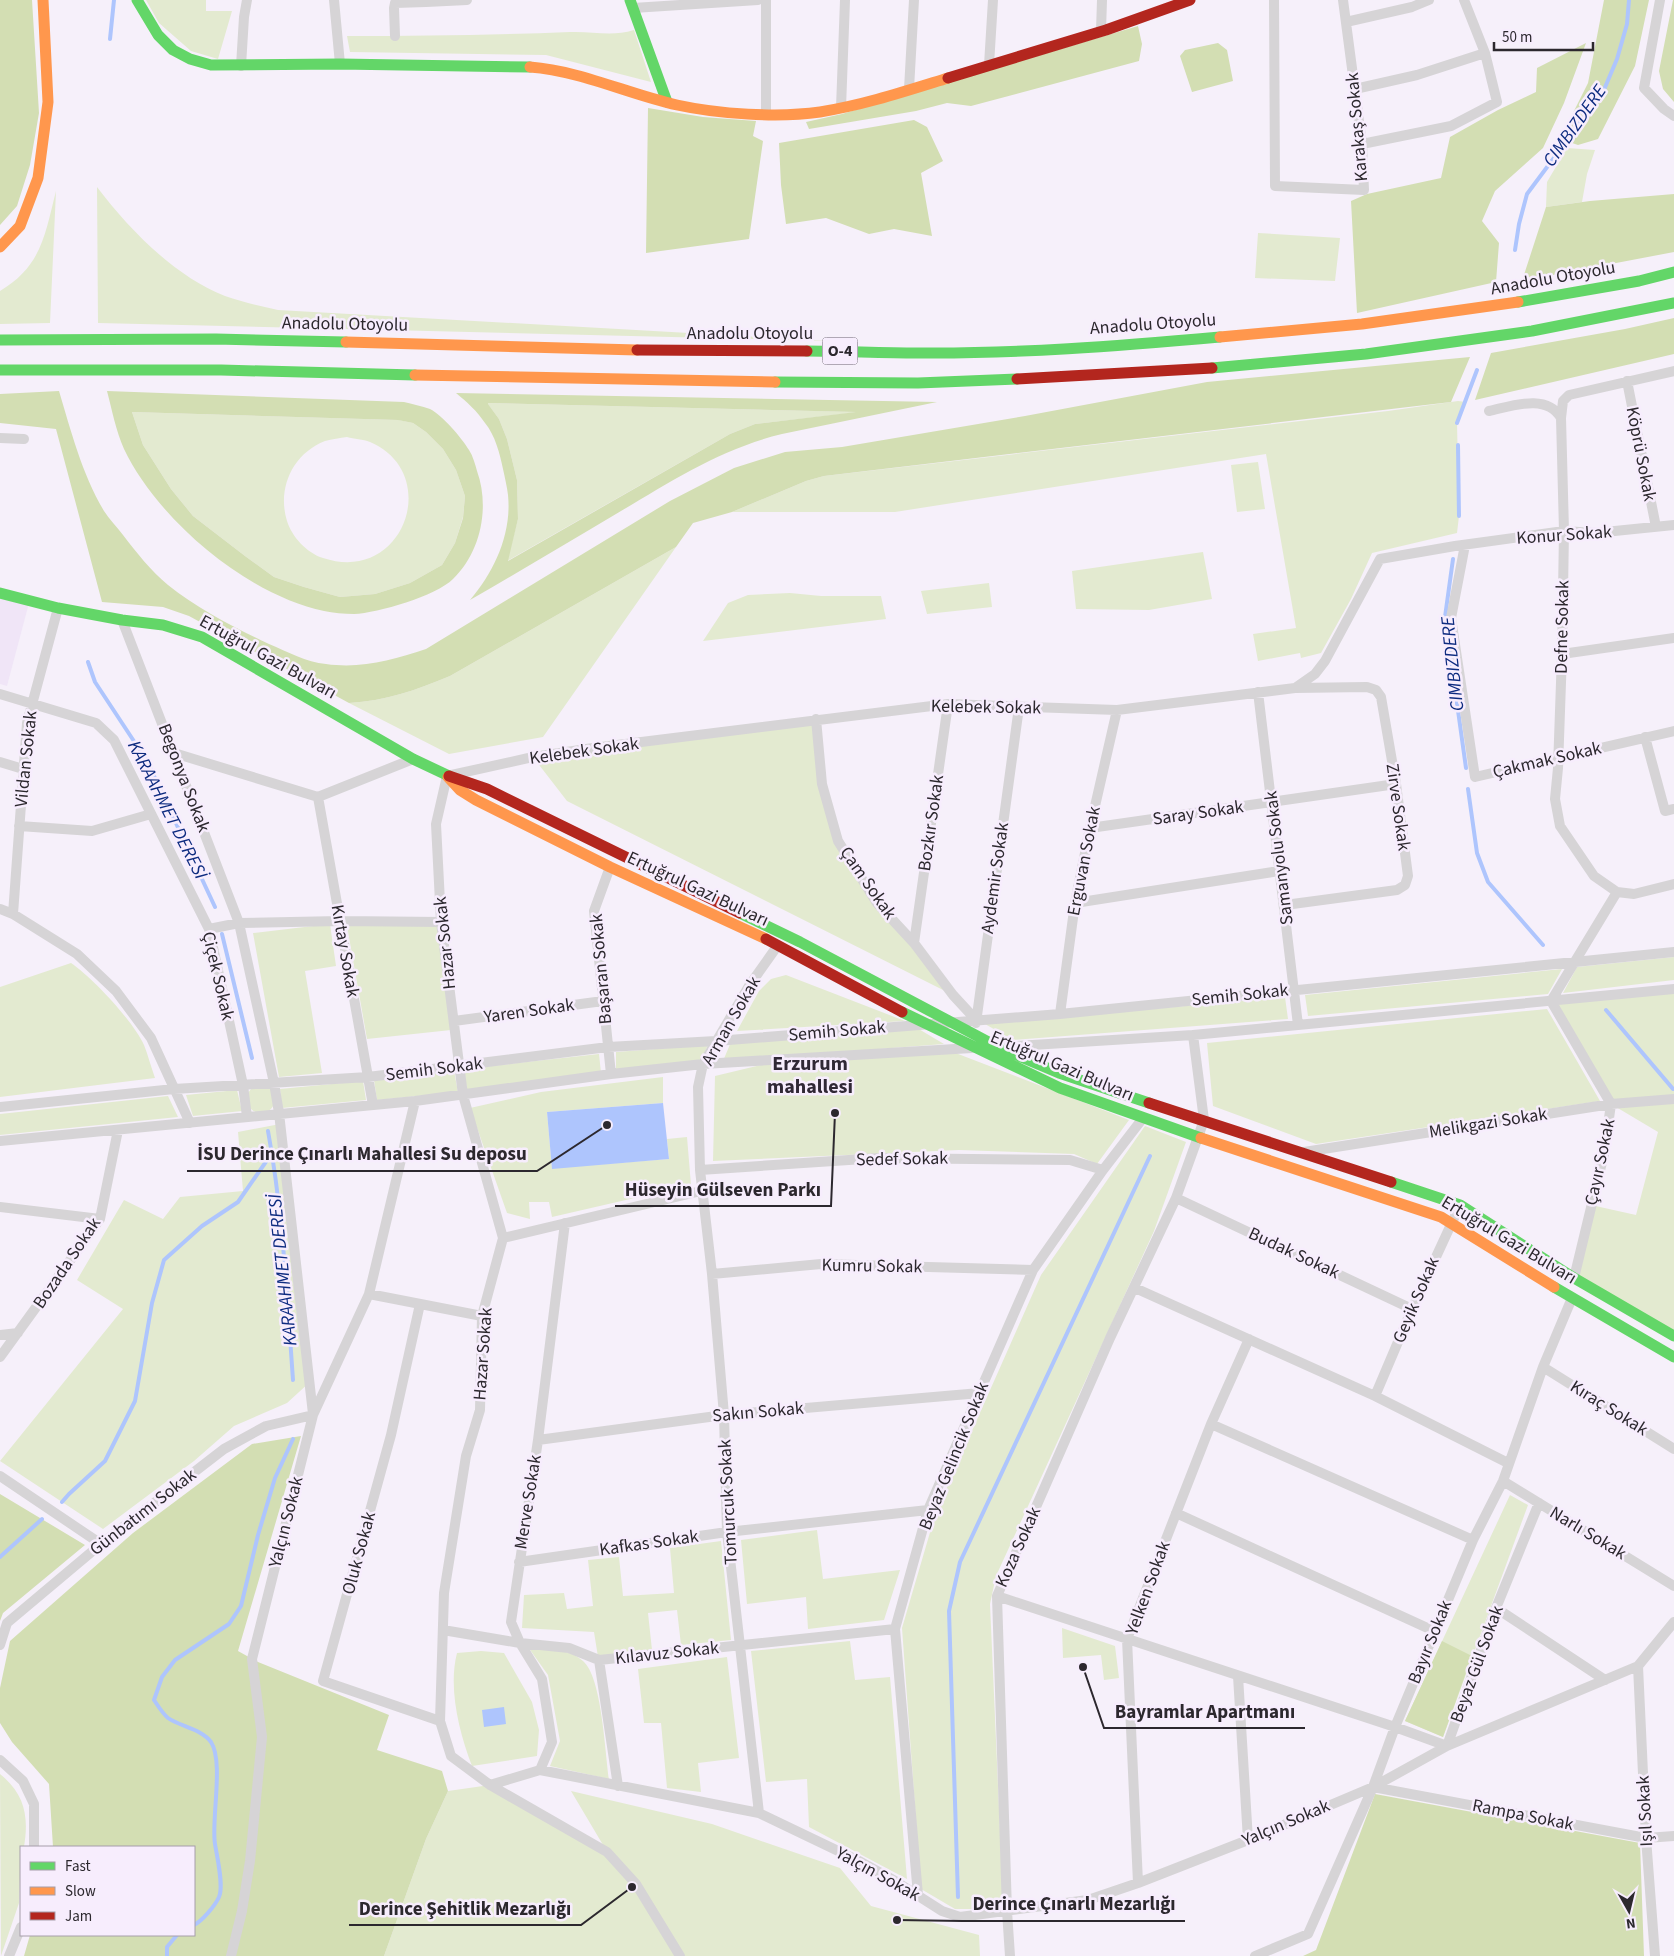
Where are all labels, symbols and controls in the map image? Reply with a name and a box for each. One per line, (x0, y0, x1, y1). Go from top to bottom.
scale bar (1494, 20, 1593, 52)
text: 50 m (1502, 27, 1532, 48)
street label: Karakaş Sokak (1340, 71, 1374, 183)
water label: CIMBIZDERE (1537, 78, 1614, 173)
street label: Anadolu Otoyolu (1489, 255, 1617, 301)
street label: Anadolu Otoyolu (1089, 307, 1217, 341)
street label: Anadolu Otoyolu (282, 310, 408, 338)
street label: Anadolu Otoyolu (687, 321, 813, 346)
road number: O-4 (822, 338, 858, 364)
street label: Köprü Sokak (1620, 405, 1662, 503)
street label: Konur Sokak (1515, 519, 1613, 551)
street label: Defne Sokak (1549, 580, 1575, 674)
street label: Ertuğrul Gazi Bulvarı (195, 609, 341, 705)
water label: CIMBIZDERE (1434, 614, 1471, 713)
street label: Kelebek Sokak (931, 694, 1041, 720)
street label: Vildan Sokak (9, 709, 44, 808)
street label: Begonya Sokak (152, 720, 216, 836)
street label: Kelebek Sokak (528, 731, 640, 771)
street label: Çakmak Sokak (1490, 735, 1604, 785)
water label: KARAAHMET DERESİ (120, 736, 214, 885)
street label: Zirve Sokak (1380, 762, 1416, 852)
street label: Bozkır Sokak (912, 773, 950, 873)
street label: Samanyolu Sokak (1258, 790, 1300, 926)
street label: Saray Sokak (1151, 794, 1245, 832)
street label: Erguvan Sokak (1061, 804, 1107, 918)
street label: Aydemir Sokak (975, 821, 1015, 935)
street label: Çam Sokak (834, 841, 902, 925)
street label: Ertuğrul Gazi Bulvarı (623, 845, 773, 933)
street label: Hazar Sokak (428, 895, 462, 991)
street label: Kırtay Sokak (325, 903, 365, 1000)
street label: Başaran Sokak (584, 913, 618, 1025)
street label: Çiçek Sokak (196, 929, 240, 1023)
street label: Arman Sokak (695, 972, 767, 1070)
street label: Semih Sokak (1190, 977, 1290, 1013)
street label: Yaren Sokak (481, 992, 576, 1030)
street label: Semih Sokak (787, 1014, 887, 1048)
street label: Ertuğrul Gazi Bulvarı (986, 1024, 1138, 1108)
district label: Erzurum mahallesi (767, 1050, 853, 1101)
street label: Semih Sokak (384, 1051, 484, 1087)
street label: Melikgazi Sokak (1427, 1101, 1549, 1145)
street label: Çayır Sokak (1579, 1116, 1621, 1208)
callout: İSU Derince Çınarlı Mahallesi Su deposu (187, 1137, 537, 1171)
text: İSU Derince Çınarlı Mahallesi Su deposu (197, 1141, 527, 1168)
street label: Sedef Sokak (856, 1146, 948, 1172)
callout: Hüseyin Gülseven Parkı (615, 1172, 831, 1206)
text: Hüseyin Gülseven Parkı (625, 1177, 821, 1204)
street label: Ertuğrul Gazi Bulvarı (1437, 1190, 1581, 1290)
water label: KARAAHMET DERESİ (261, 1191, 304, 1347)
street label: Bozada Sokak (27, 1212, 107, 1314)
street label: Budak Sokak (1244, 1221, 1344, 1285)
street label: Kumru Sokak (821, 1253, 923, 1279)
street label: Geyik Sokak (1387, 1253, 1445, 1347)
street label: Hazar Sokak (467, 1307, 499, 1401)
street label: Kıraç Sokak (1565, 1374, 1653, 1442)
street label: Beyaz Gelincik Sokak (913, 1378, 995, 1534)
street label: Sakın Sokak (711, 1396, 805, 1428)
street label: Tomurcuk Sokak (712, 1439, 744, 1565)
street label: Merve Sokak (508, 1453, 548, 1551)
street label: Günbatımı Sokak (85, 1462, 202, 1562)
street label: Yalçın Sokak (262, 1474, 309, 1571)
street label: Narlı Sokak (1545, 1500, 1631, 1566)
street label: Koza Sokak (989, 1503, 1047, 1591)
street label: Oluk Sokak (336, 1509, 382, 1597)
street label: Kafkas Sokak (598, 1524, 700, 1562)
street label: Yelken Sokak (1119, 1537, 1177, 1639)
street label: Bayır Sokak (1402, 1596, 1458, 1688)
street label: Beyaz Gül Sokak (1444, 1602, 1510, 1726)
street label: Kılavuz Sokak (614, 1635, 720, 1671)
callout: Bayramlar Apartmanı (1104, 1694, 1305, 1728)
text: Bayramlar Apartmanı (1115, 1699, 1295, 1726)
street label: Işıl Sokak (1631, 1775, 1659, 1847)
street label: Yalçın Sokak (1237, 1793, 1334, 1853)
street label: Rampa Sokak (1470, 1793, 1576, 1837)
street label: Yalçın Sokak (830, 1840, 925, 1908)
legend (20, 1846, 195, 1936)
text: Fast (65, 1856, 91, 1877)
text: Slow (65, 1881, 96, 1902)
north arrow (1604, 1886, 1654, 1936)
callout: Derince Çınarlı Mezarlığı (962, 1887, 1185, 1921)
callout: Derince Şehitlik Mezarlığı (349, 1891, 581, 1925)
text: Derince Çınarlı Mezarlığı (972, 1891, 1176, 1918)
text: Derince Şehitlik Mezarlığı (359, 1896, 571, 1923)
text: Jam (65, 1906, 92, 1927)
text: N (1625, 1912, 1637, 1933)

